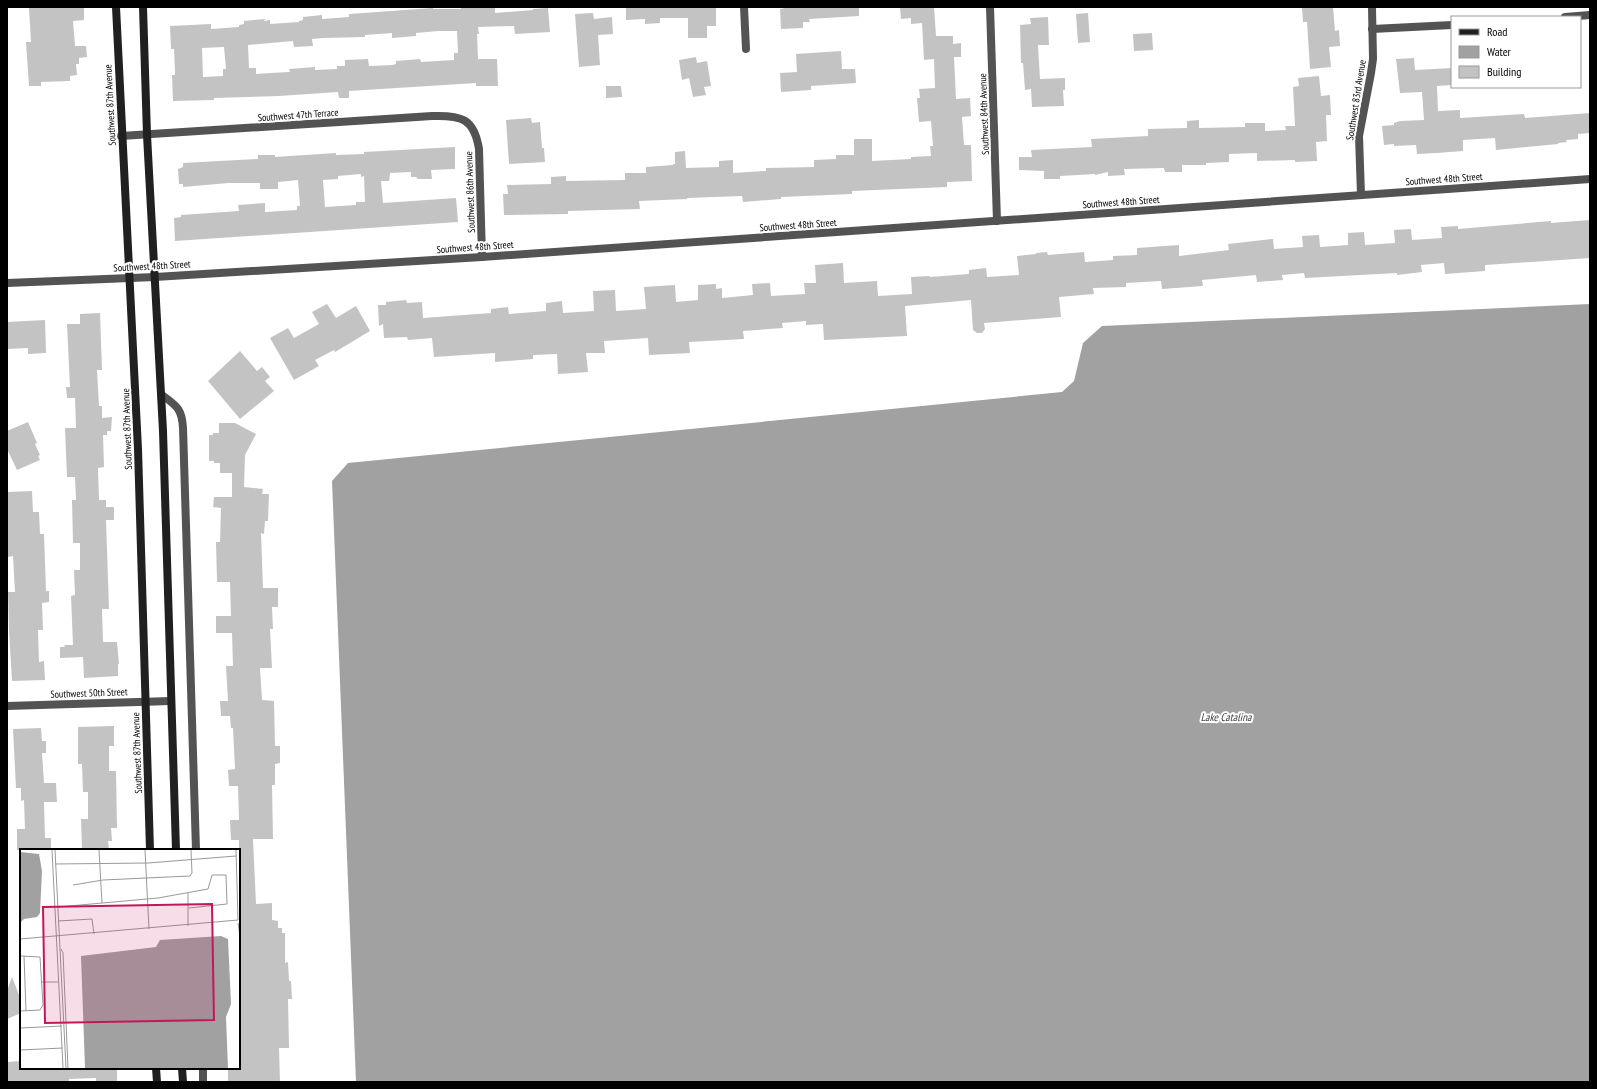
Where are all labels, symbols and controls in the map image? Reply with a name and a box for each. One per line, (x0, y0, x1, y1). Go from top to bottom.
legend (1451, 16, 1581, 88)
text: Road (1487, 24, 1507, 39)
text: Water (1487, 44, 1512, 59)
street label: Southwest 83rd Avenue (1343, 59, 1369, 141)
street label: Southwest 87th Avenue (101, 64, 119, 146)
text: Building (1487, 64, 1522, 79)
street label: Southwest 84th Avenue (976, 73, 992, 155)
street label: Southwest 47th Terrace (257, 106, 339, 124)
street label: Southwest 86th Avenue (462, 151, 478, 233)
street label: Southwest 48th Street (1405, 170, 1483, 188)
street label: Southwest 48th Street (1082, 193, 1160, 211)
street label: Southwest 48th Street (759, 216, 837, 234)
street label: Southwest 48th Street (436, 238, 514, 256)
street label: Southwest 48th Street (113, 257, 191, 275)
street label: Southwest 87th Avenue (119, 388, 135, 470)
street label: Southwest 50th Street (50, 685, 128, 701)
water label: Lake Catalina (1201, 710, 1252, 724)
street label: Southwest 87th Avenue (129, 712, 145, 794)
inset map (20, 849, 240, 1069)

